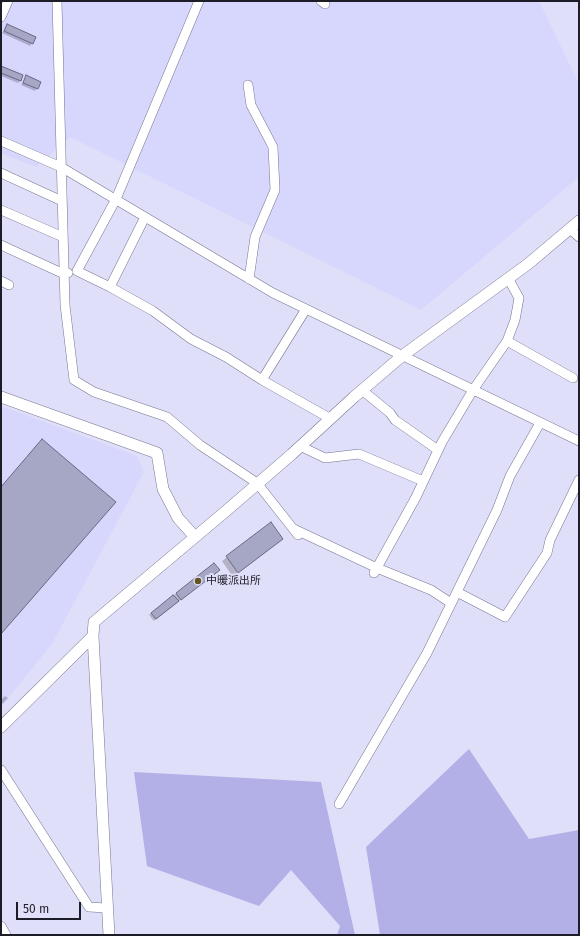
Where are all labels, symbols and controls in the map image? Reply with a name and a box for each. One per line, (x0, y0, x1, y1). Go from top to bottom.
place label: 中暖派出所 (206, 574, 261, 588)
marker: 中暖派出所 (193, 576, 203, 586)
scale bar (18, 894, 83, 920)
text: 50 m (23, 902, 49, 916)

